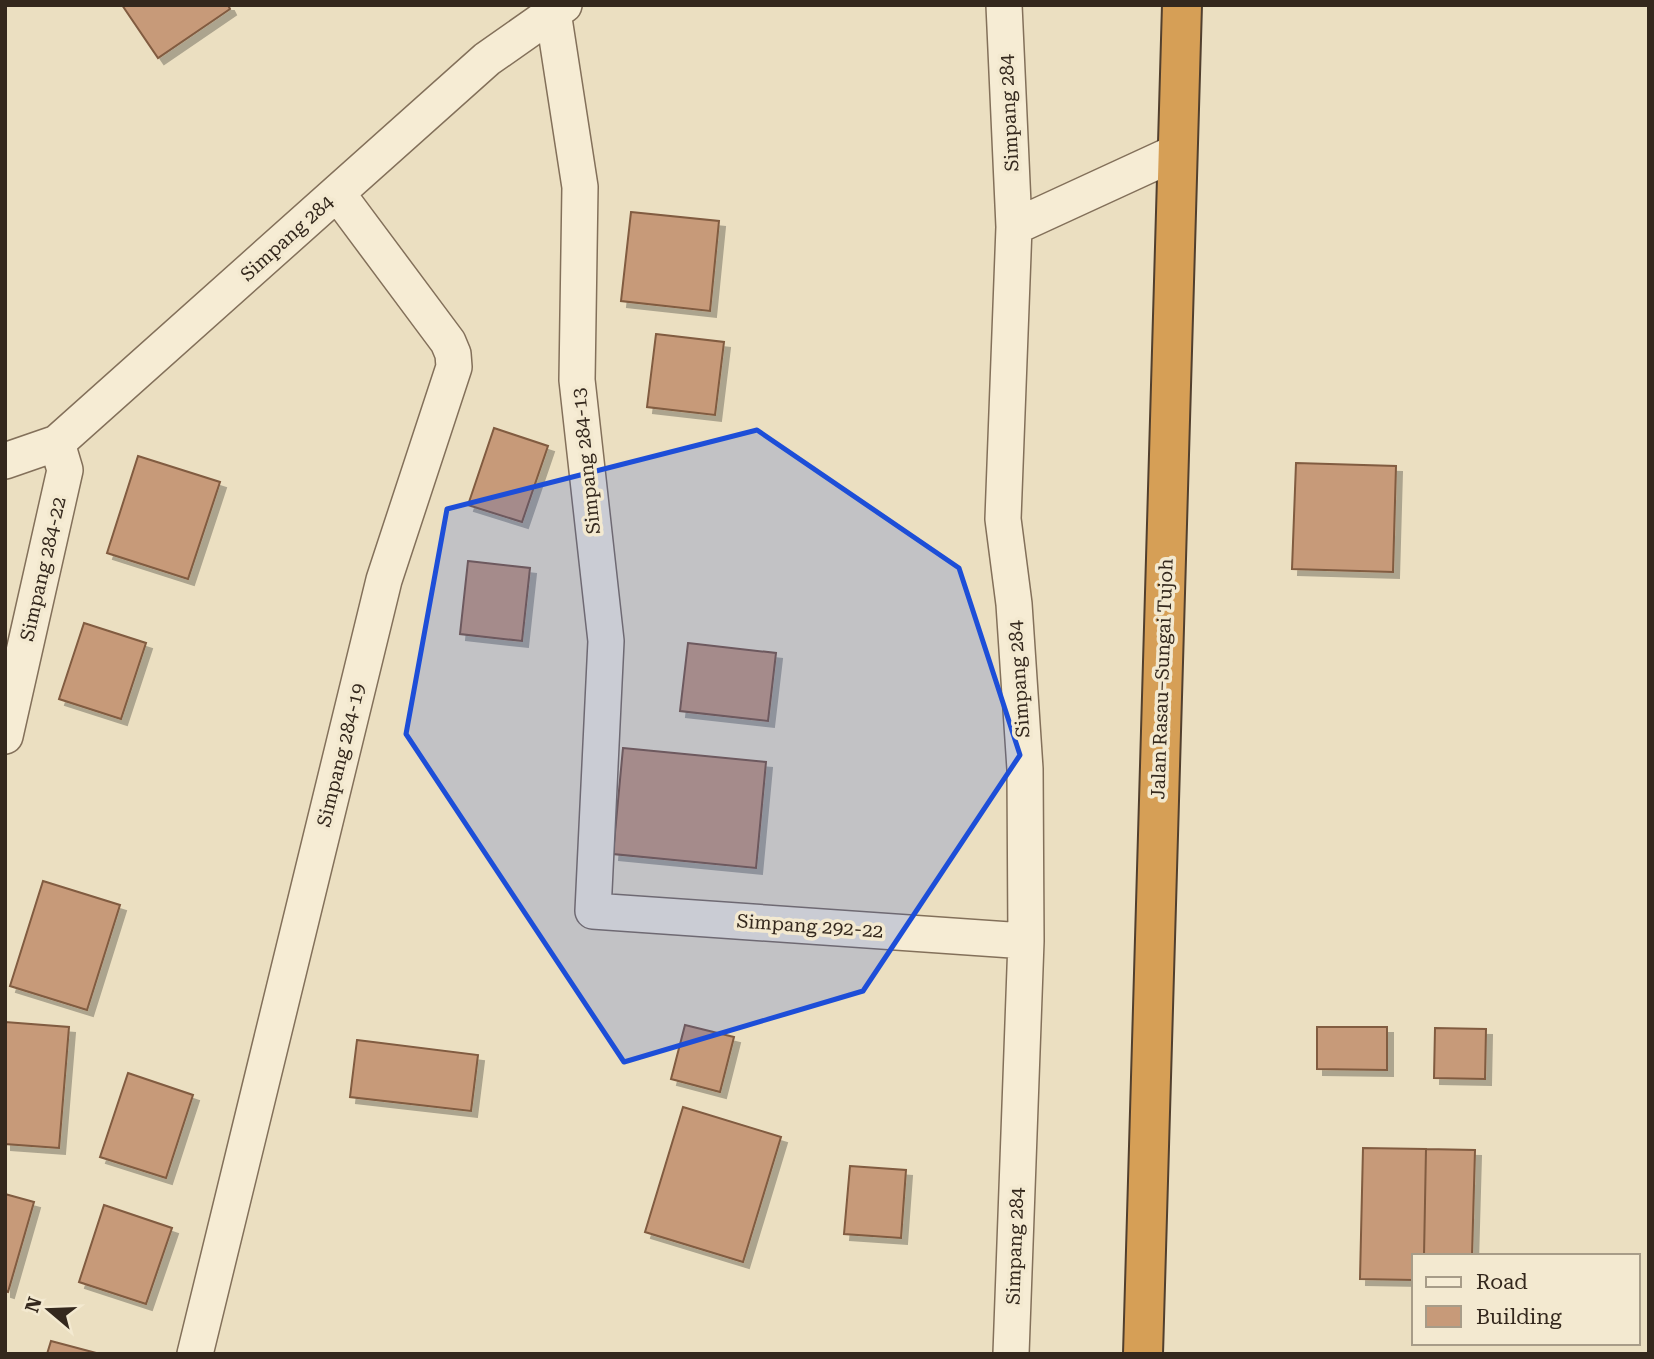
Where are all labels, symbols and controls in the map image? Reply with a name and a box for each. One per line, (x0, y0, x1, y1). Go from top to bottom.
street label: Simpang 284 (994, 53, 1024, 172)
street label: Simpang 284 (236, 190, 339, 286)
street label: Simpang 284-13 (567, 387, 605, 535)
street label: Simpang 284-22 (15, 495, 71, 643)
street label: Jalan Rasau–Sungai Tujoh (1146, 558, 1178, 800)
street label: Simpang 284 (1003, 619, 1035, 738)
street label: Simpang 284-19 (312, 681, 370, 829)
street label: Simpang 292-22 (736, 909, 884, 943)
street label: Simpang 284 (1001, 1187, 1029, 1305)
legend (1412, 1254, 1640, 1345)
text: Road (1476, 1270, 1528, 1294)
north arrow (14, 1275, 84, 1345)
text: N (20, 1294, 47, 1315)
text: Building (1476, 1305, 1562, 1329)

